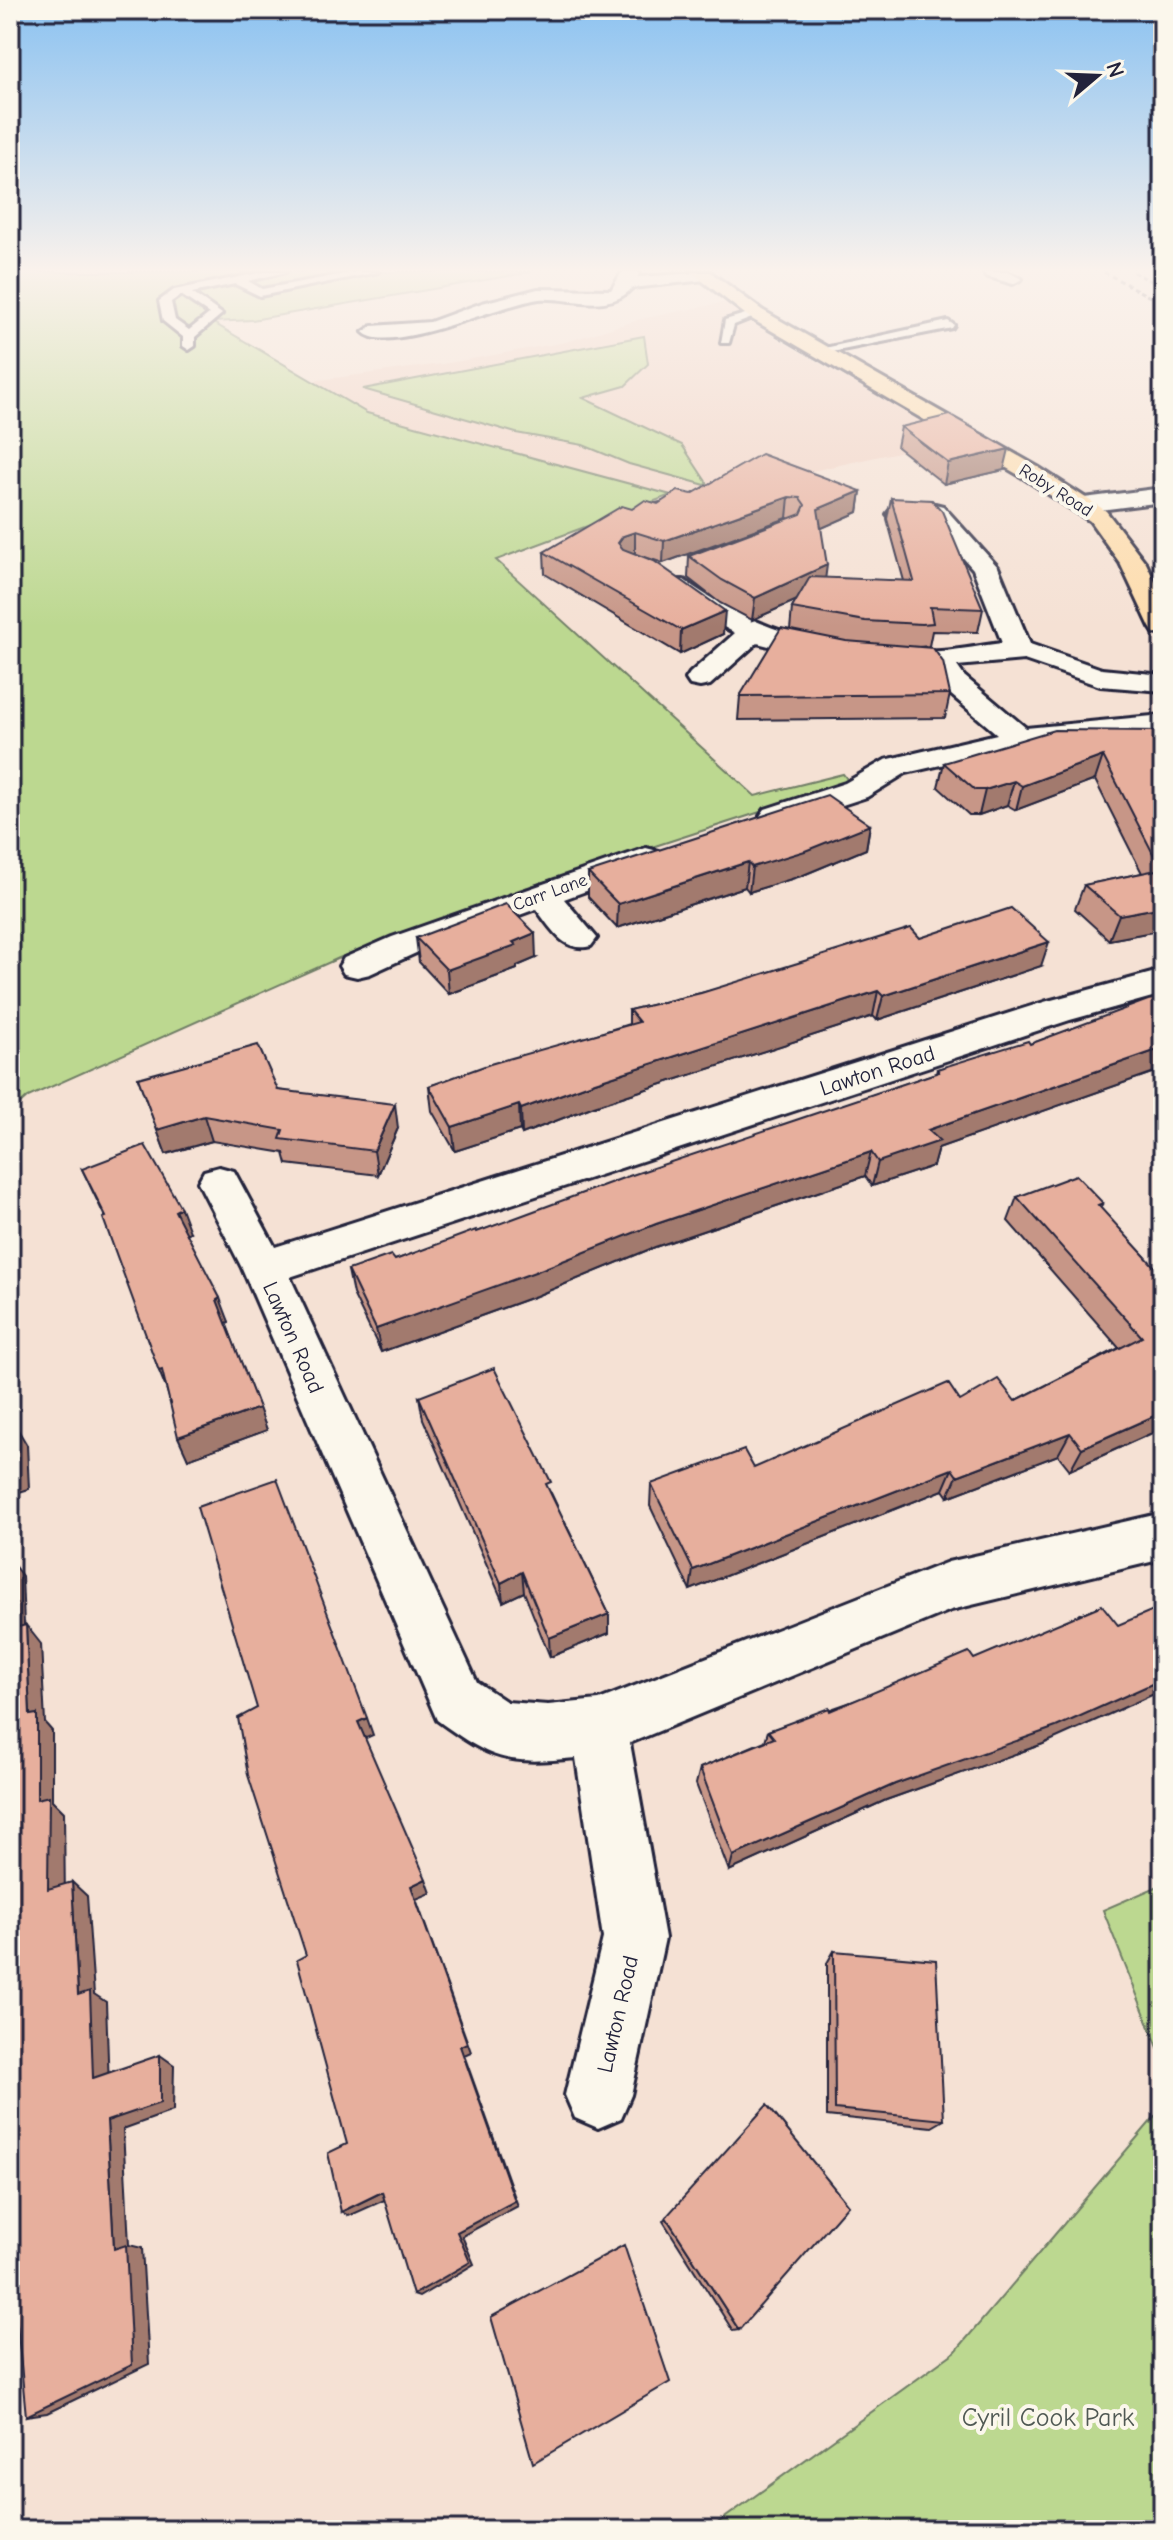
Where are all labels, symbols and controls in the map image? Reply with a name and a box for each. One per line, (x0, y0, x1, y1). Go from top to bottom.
north arrow (1057, 36, 1137, 116)
text: N (1100, 59, 1130, 81)
street label: Roby Road (1015, 460, 1096, 521)
street label: Carr Lane (510, 869, 590, 916)
street label: Lawton Road (816, 1040, 938, 1102)
street label: Lawton Road (257, 1278, 329, 1397)
street label: Lawton Road (592, 1953, 644, 2075)
park label: Cyril Cook Park (962, 2403, 1135, 2433)

